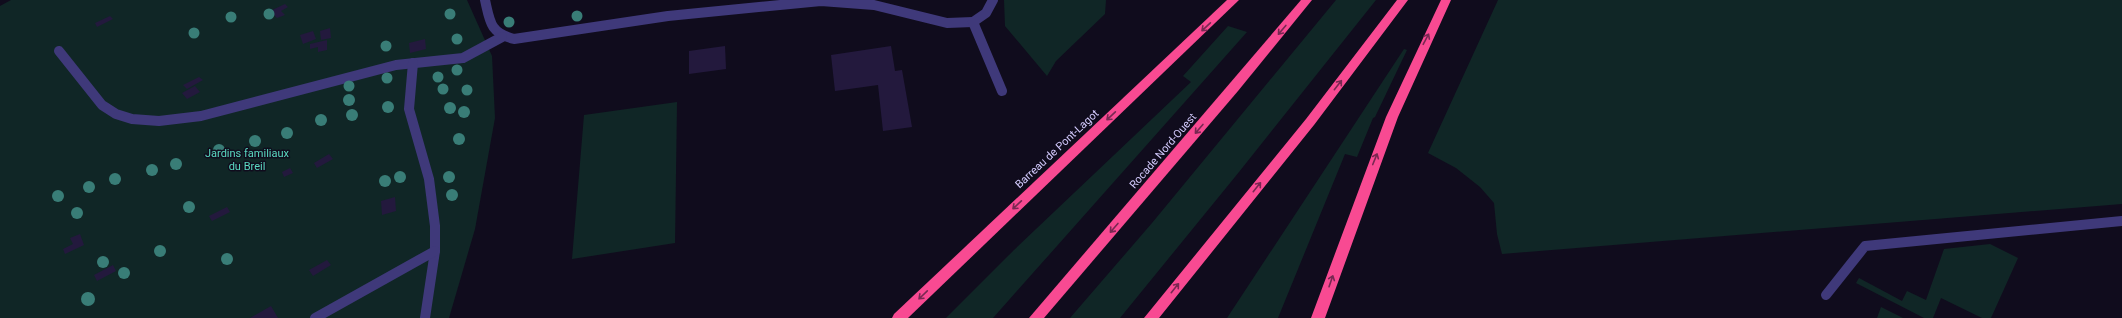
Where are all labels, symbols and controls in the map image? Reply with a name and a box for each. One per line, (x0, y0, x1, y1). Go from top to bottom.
one-way arrow (1201, 22, 1211, 31)
one-way arrow (1278, 25, 1287, 35)
one-way arrow (1422, 33, 1430, 45)
one-way arrow (1334, 80, 1342, 91)
street label: Barreau de Pont-Lagot (1013, 107, 1102, 191)
street label: Rocade Nord-Ouest (1127, 110, 1199, 191)
one-way arrow (1106, 111, 1116, 121)
one-way arrow (1194, 124, 1203, 135)
park label: Jardins familiaux du Breil (205, 147, 290, 173)
one-way arrow (1372, 153, 1379, 165)
one-way arrow (1253, 181, 1261, 192)
one-way arrow (1012, 201, 1022, 210)
one-way arrow (1109, 223, 1119, 233)
one-way arrow (1328, 275, 1335, 288)
one-way arrow (1171, 282, 1180, 293)
one-way arrow (918, 290, 928, 300)

